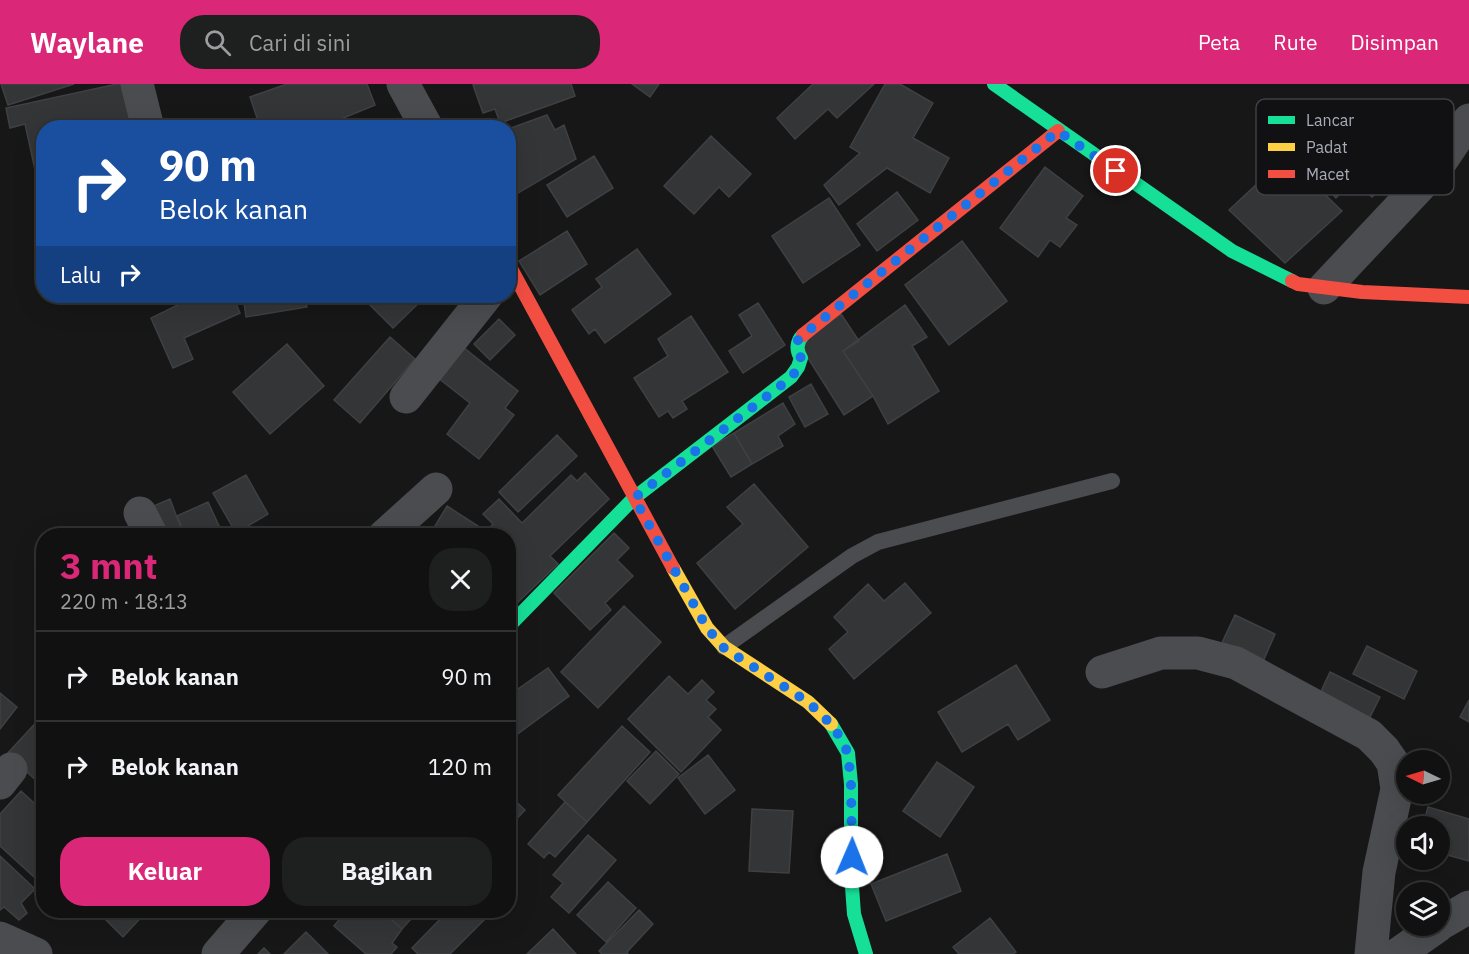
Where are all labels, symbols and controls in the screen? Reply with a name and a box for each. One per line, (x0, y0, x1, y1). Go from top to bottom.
search box (180, 15, 600, 69)
text: Waylane (30, 24, 144, 61)
icon: search (201, 26, 234, 59)
text: Cari di sini (249, 28, 351, 57)
text: Peta (1198, 28, 1240, 56)
text: Rute (1273, 28, 1318, 56)
text: Disimpan (1351, 28, 1439, 56)
legend (1256, 99, 1454, 195)
text: Lancar (1306, 110, 1354, 130)
text: Padat (1306, 137, 1348, 157)
text: 90 m (159, 138, 257, 193)
icon: right (60, 144, 138, 222)
pin (1090, 145, 1141, 196)
icon: arrive (1099, 154, 1132, 187)
text: Macet (1306, 164, 1350, 184)
text: Belok kanan (159, 191, 308, 226)
icon: right (113, 258, 146, 291)
text: Lalu (60, 260, 101, 289)
text: 3 mnt (60, 542, 158, 589)
button: close (429, 548, 492, 611)
text: 220 m · 18:13 (60, 588, 188, 615)
icon: right (60, 660, 93, 693)
text: Belok kanan (111, 662, 239, 691)
text: 90 m (441, 662, 492, 691)
icon: right (60, 750, 93, 783)
north arrow (1396, 750, 1450, 804)
map controls (1396, 750, 1450, 936)
text: Belok kanan (111, 752, 239, 781)
text: 120 m (428, 752, 492, 781)
button: sound (1396, 816, 1450, 870)
position arrow (820, 825, 884, 889)
button: Keluar (60, 837, 270, 906)
button: Bagikan (282, 837, 492, 906)
button: layers (1396, 882, 1450, 936)

